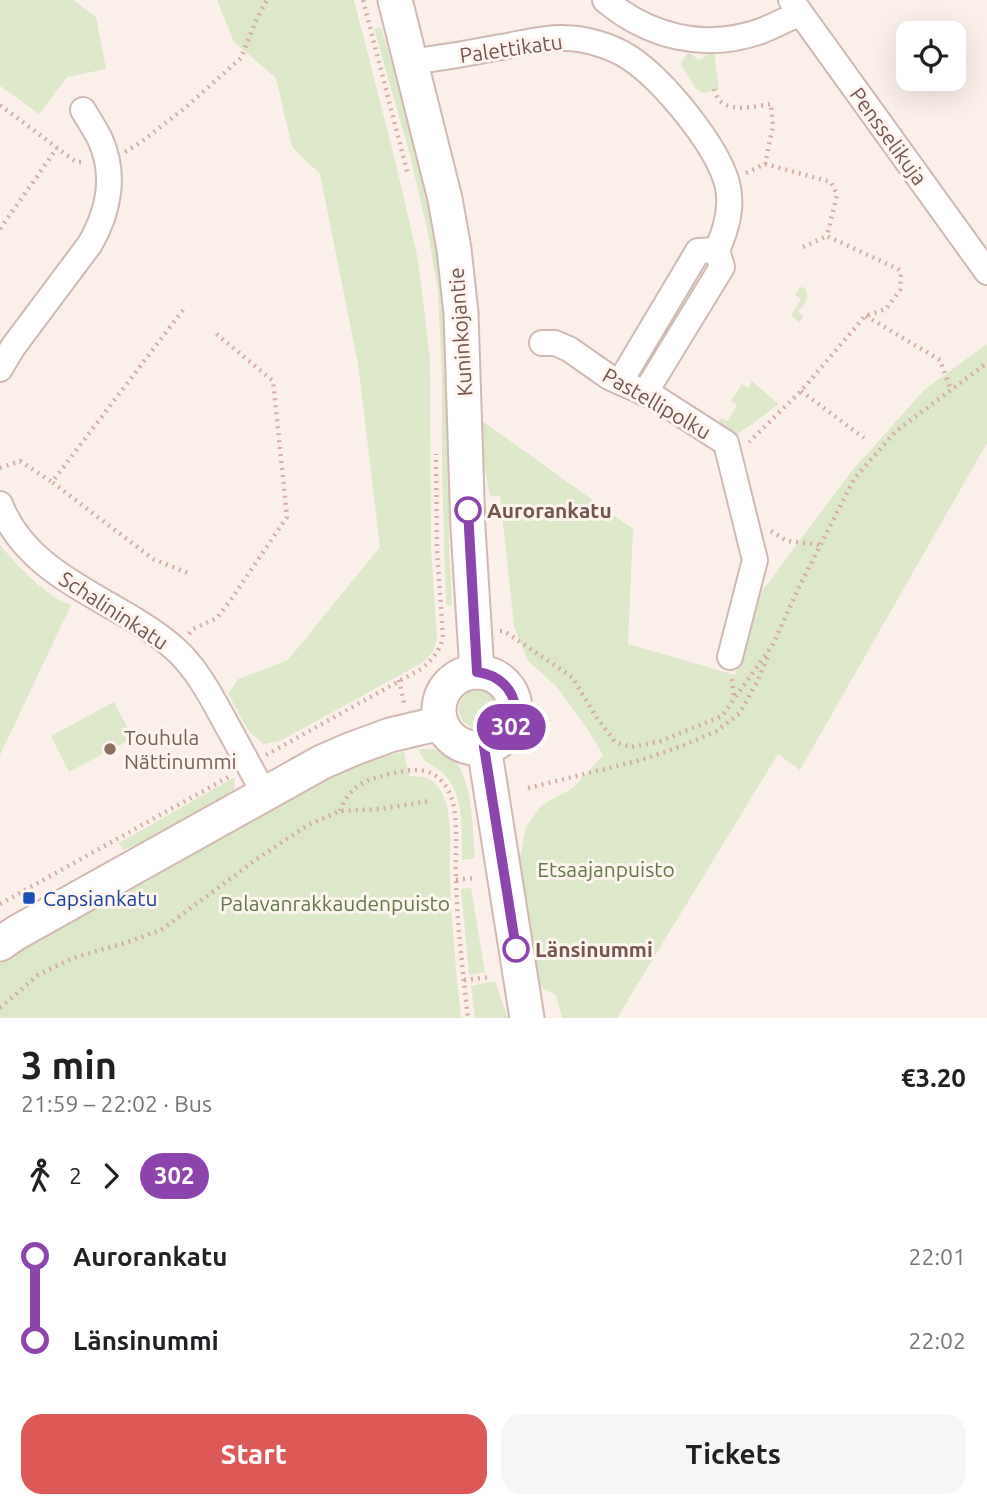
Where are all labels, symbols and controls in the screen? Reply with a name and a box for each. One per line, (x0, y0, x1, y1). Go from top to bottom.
map controls (896, 21, 966, 91)
button: locate (896, 21, 966, 91)
street label: Palettikatu (458, 29, 564, 67)
street label: Pensselikuja (846, 83, 932, 189)
street label: Kuninkojantie (444, 267, 476, 397)
street label: Pastellipolku (599, 362, 715, 444)
marker: Aurorankatu (455, 497, 481, 523)
place label: Aurorankatu (487, 498, 612, 522)
street label: Schalininkatu (55, 566, 173, 654)
line badge: 302 (471, 704, 551, 750)
text: 302 (491, 713, 531, 740)
place label: Touhula Nättinummi (124, 725, 237, 773)
marker: Touhula Nättinummi (102, 741, 118, 757)
park label: Etsaajanpuisto (537, 857, 675, 881)
place label: Capsiankatu (43, 886, 158, 910)
marker: Capsiankatu (21, 890, 37, 906)
park label: Palavanrakkaudenpuisto (220, 891, 450, 915)
marker: Länsinummi (503, 936, 529, 962)
place label: Länsinummi (535, 937, 653, 961)
text: 3 min (21, 1044, 117, 1086)
text: €3.20 (901, 1063, 966, 1092)
text: 21:59 – 22:02 · Bus (21, 1091, 212, 1116)
icon: walk (21, 1157, 59, 1195)
icon: forward (92, 1157, 130, 1195)
text: 302 (154, 1162, 195, 1189)
text: 2 (69, 1163, 82, 1188)
text: Aurorankatu (73, 1242, 227, 1271)
text: 22:01 (908, 1244, 966, 1269)
text: Länsinummi (73, 1326, 219, 1355)
text: 22:02 (908, 1328, 966, 1353)
button: Start (21, 1414, 487, 1494)
button: Tickets (501, 1414, 966, 1494)

